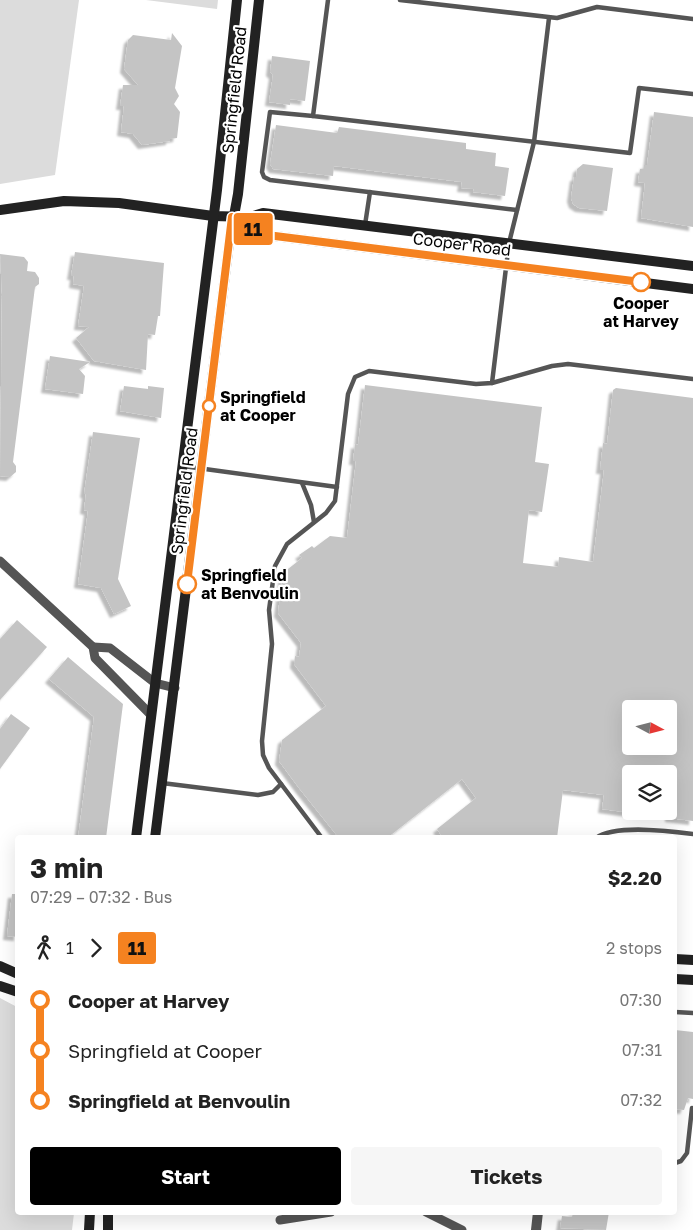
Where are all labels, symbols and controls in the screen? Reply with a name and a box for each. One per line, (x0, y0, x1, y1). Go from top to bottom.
street label: Springfield Road (217, 25, 251, 155)
line badge: 11 (230, 213, 276, 245)
text: 11 (244, 218, 262, 240)
street label: Cooper Road (412, 228, 512, 260)
marker: Cooper at Harvey (631, 272, 651, 292)
place label: Cooper at Harvey (603, 293, 679, 331)
place label: Springfield at Cooper (220, 387, 306, 425)
marker: Springfield at Cooper (202, 399, 216, 413)
street label: Springfield Road (166, 426, 202, 556)
place label: Springfield at Benvoulin (201, 565, 299, 603)
marker: Springfield at Benvoulin (177, 574, 197, 594)
north arrow (622, 700, 678, 755)
map controls (622, 700, 677, 820)
button: layers (622, 765, 677, 820)
text: 3 min (30, 851, 103, 884)
text: $2.20 (608, 866, 662, 889)
text: 07:29 – 07:32 · Bus (30, 887, 172, 907)
icon: walk (30, 934, 58, 962)
icon: forward (82, 934, 110, 962)
text: 11 (128, 937, 146, 959)
text: 1 (66, 938, 74, 958)
text: 2 stops (606, 938, 662, 958)
text: Cooper at Harvey (68, 989, 229, 1012)
text: 07:30 (620, 990, 662, 1010)
text: Springfield at Cooper (68, 1039, 262, 1062)
text: 07:31 (622, 1040, 662, 1060)
text: Springfield at Benvoulin (68, 1089, 290, 1112)
text: 07:32 (620, 1090, 662, 1110)
button: Start (30, 1147, 341, 1205)
button: Tickets (351, 1147, 662, 1205)

